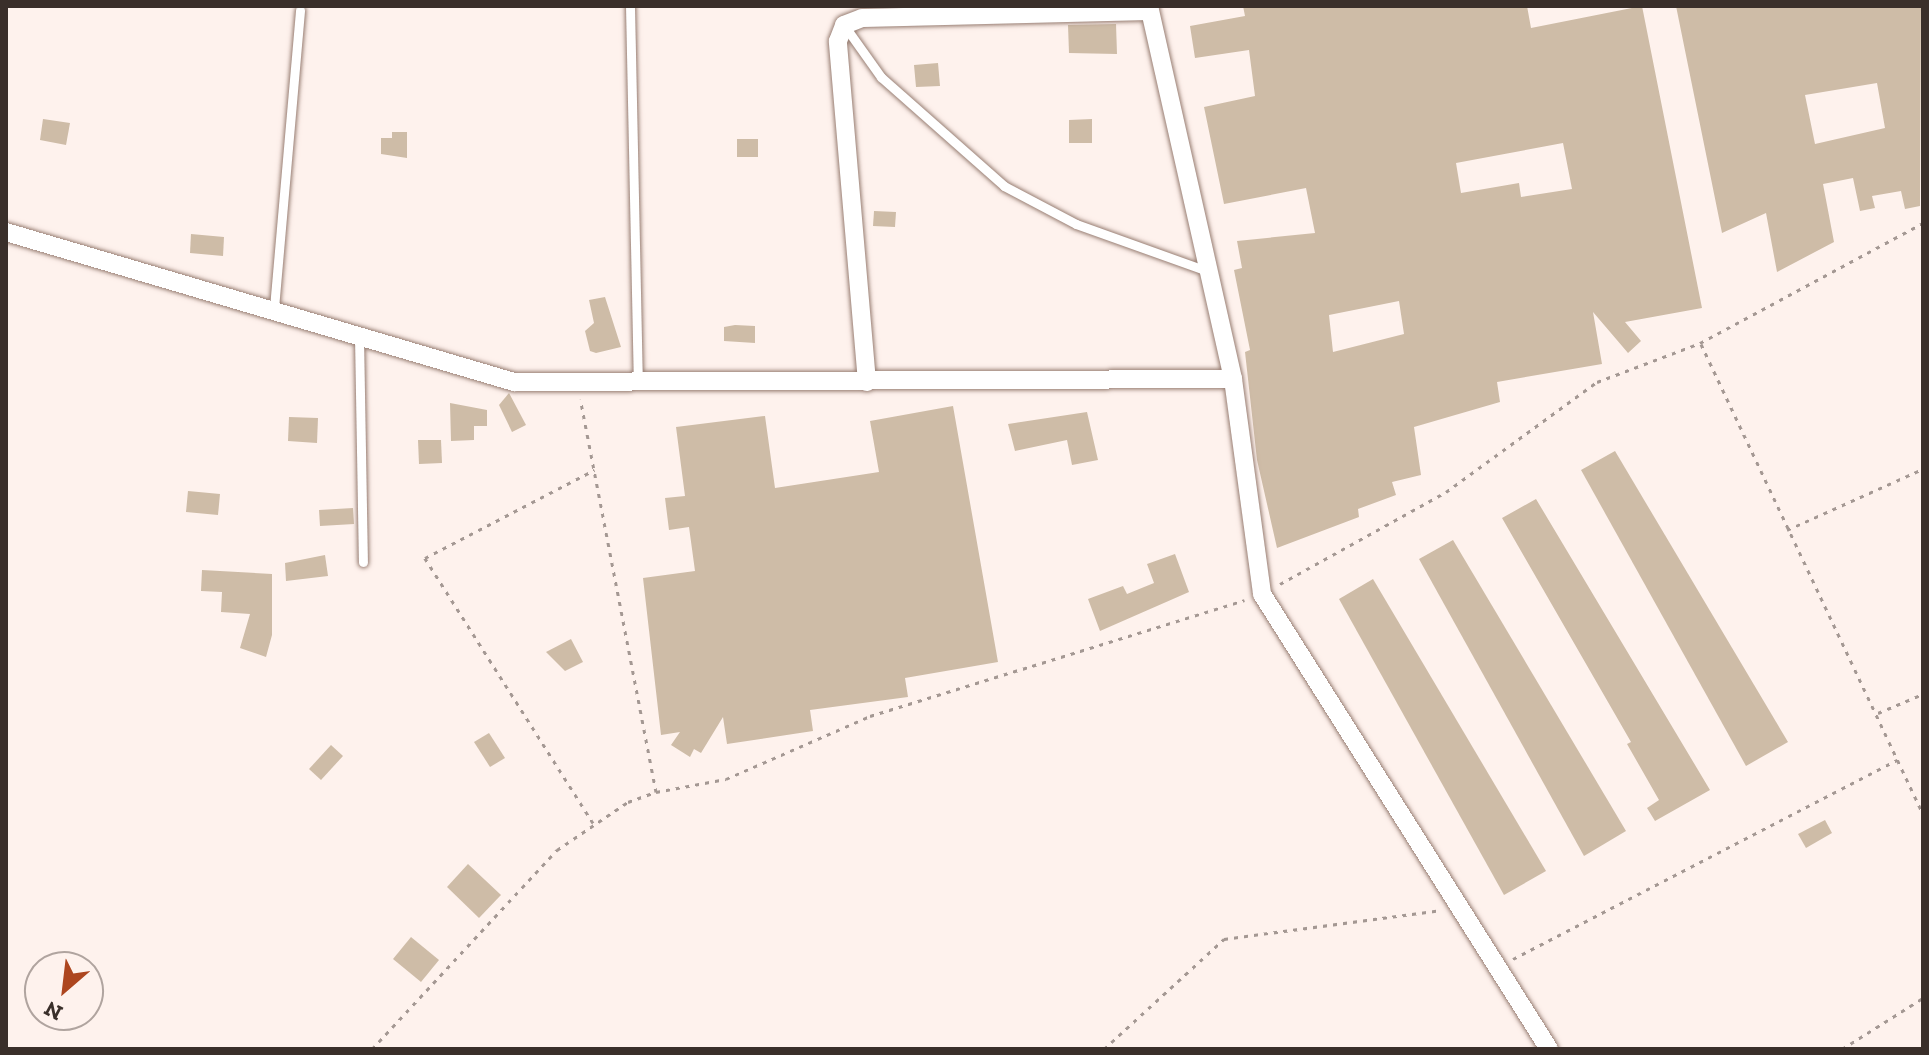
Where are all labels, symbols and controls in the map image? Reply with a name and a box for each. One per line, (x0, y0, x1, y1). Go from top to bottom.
north arrow (24, 951, 104, 1031)
text: N (40, 995, 67, 1027)

